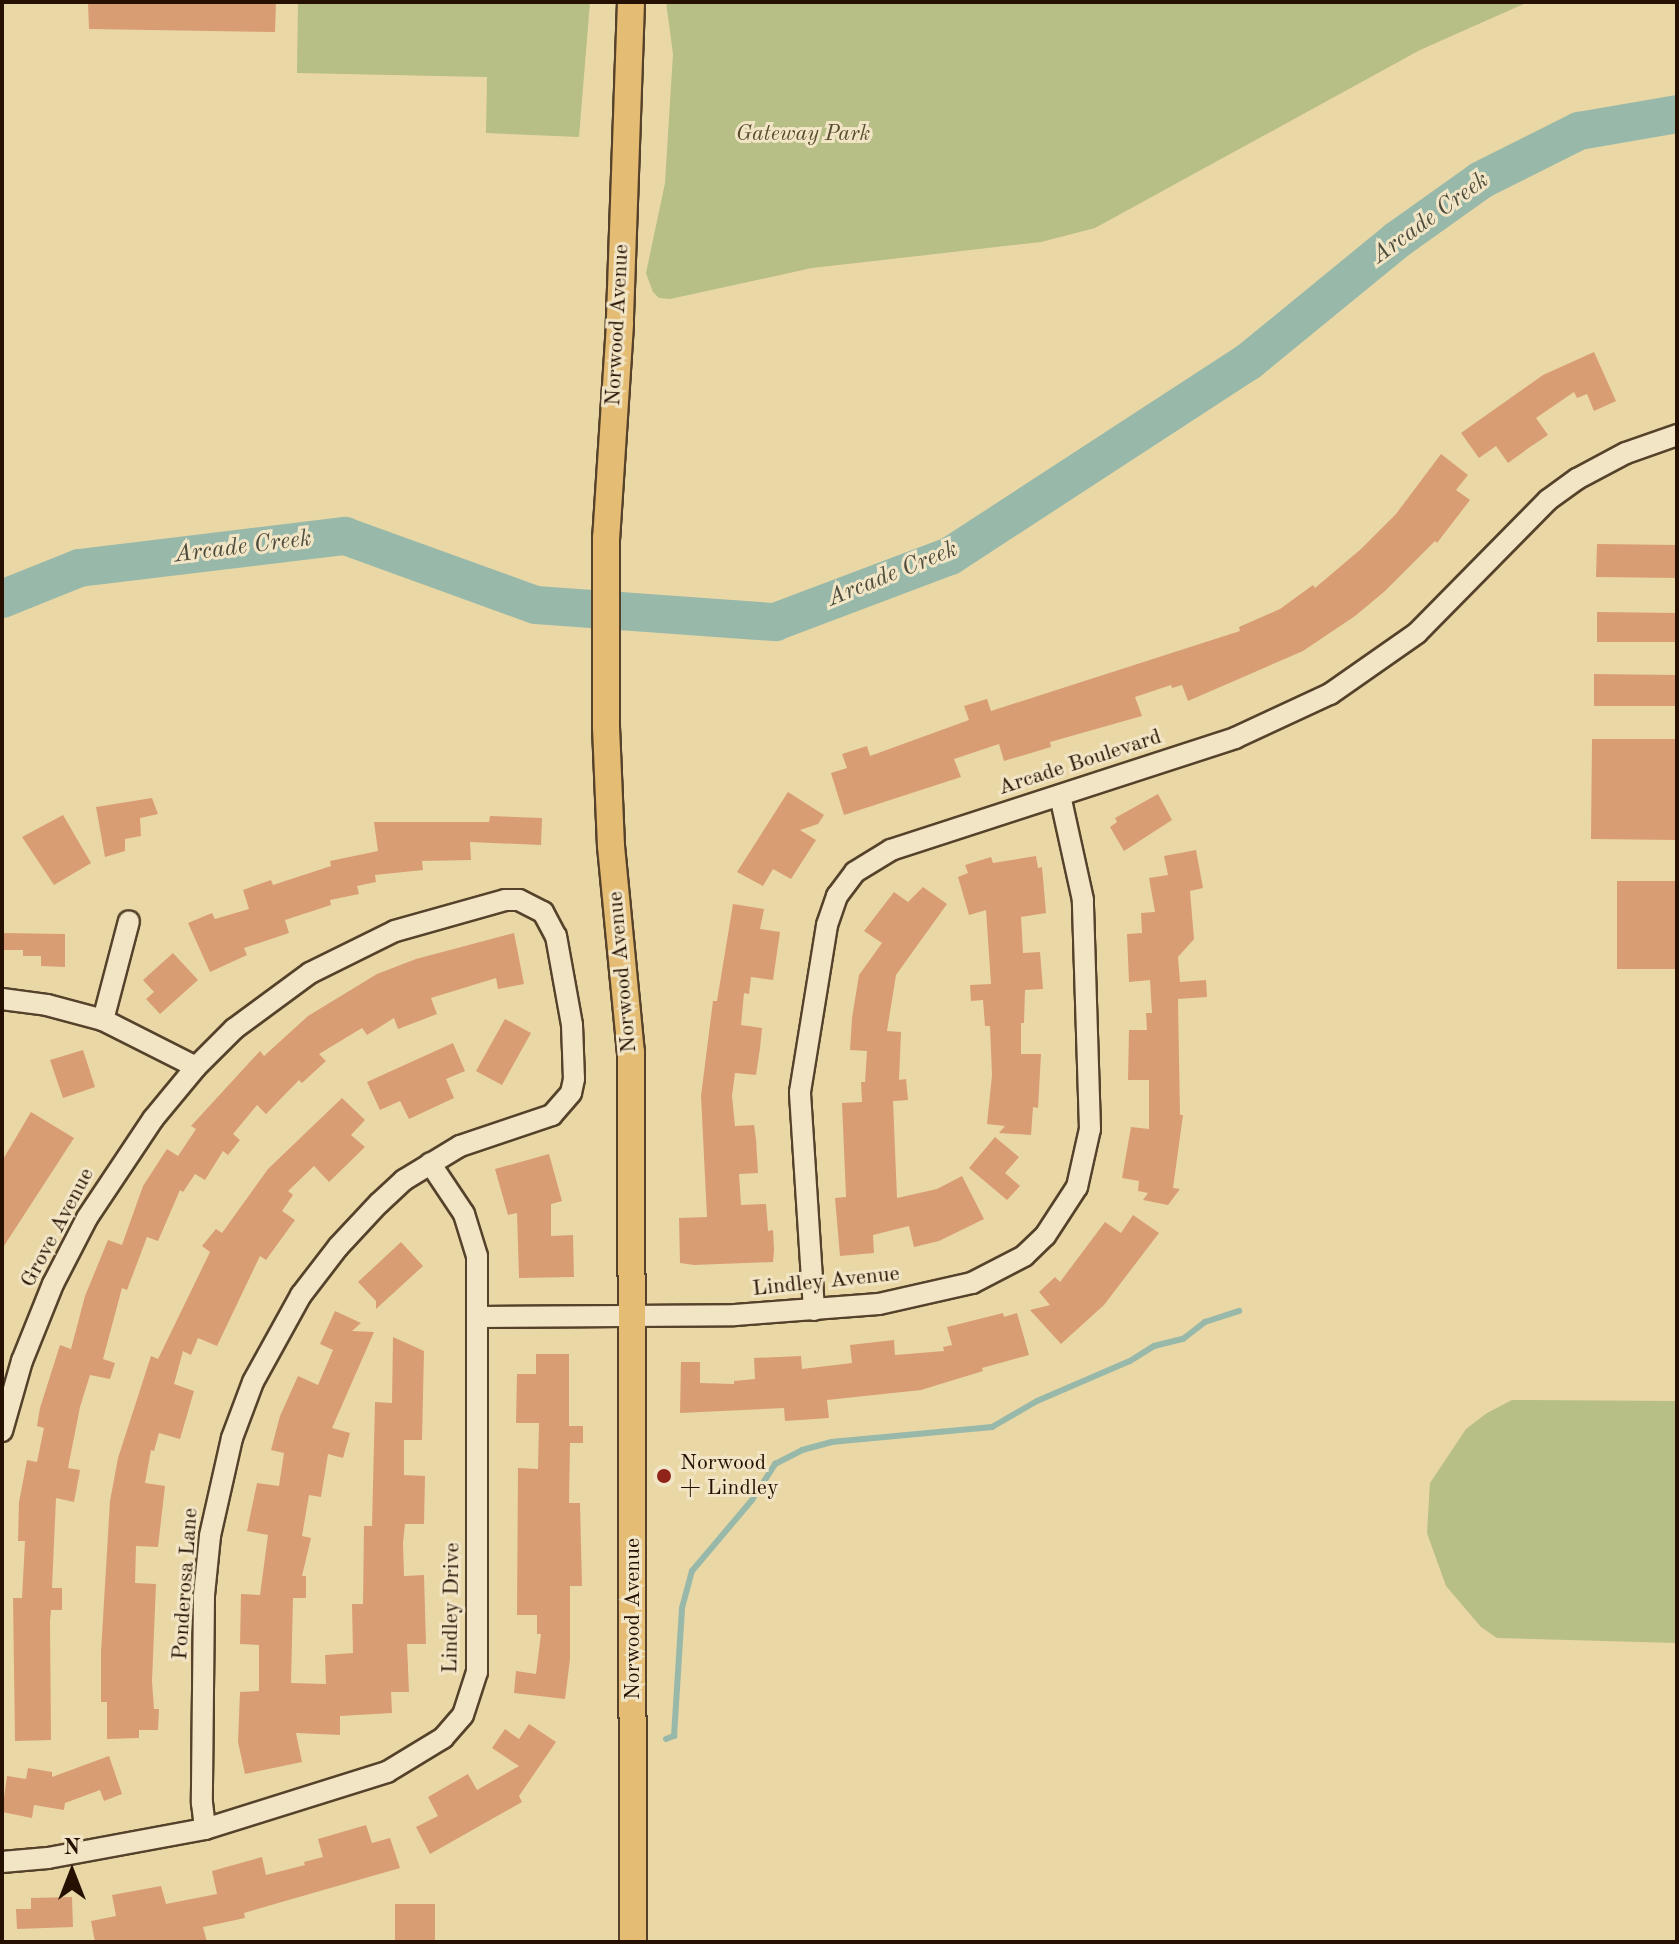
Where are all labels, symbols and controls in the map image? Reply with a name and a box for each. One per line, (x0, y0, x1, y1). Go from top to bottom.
park label: Gateway Park (736, 122, 870, 148)
water label: Arcade Creek (1367, 167, 1495, 271)
street label: Norwood Avenue (601, 243, 635, 407)
water label: Arcade Creek (173, 525, 313, 571)
water label: Arcade Creek (824, 536, 962, 614)
street label: Arcade Boulevard (995, 724, 1165, 802)
street label: Norwood Avenue (603, 890, 643, 1054)
street label: Grove Avenue (15, 1164, 101, 1292)
street label: Lindley Avenue (751, 1261, 901, 1303)
place label: Norwood + Lindley (680, 1450, 779, 1502)
marker: Norwood + Lindley (655, 1467, 673, 1485)
street label: Ponderosa Lane (168, 1507, 204, 1661)
street label: Norwood Avenue (621, 1538, 647, 1700)
street label: Lindley Drive (438, 1542, 466, 1674)
north arrow (32, 1832, 112, 1912)
text: N (64, 1837, 80, 1859)

